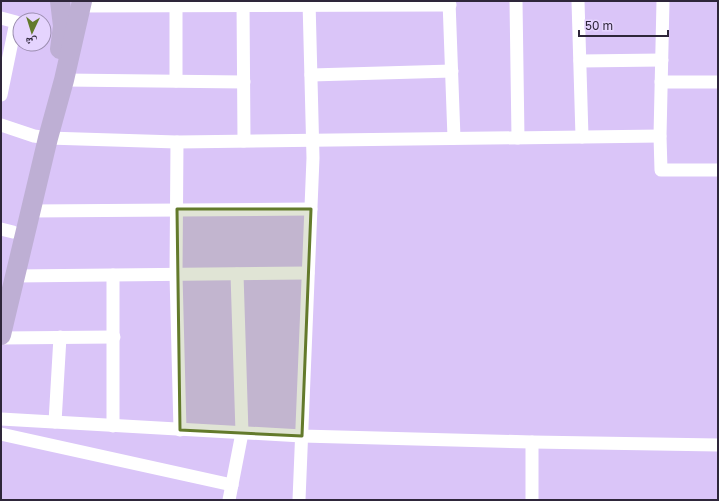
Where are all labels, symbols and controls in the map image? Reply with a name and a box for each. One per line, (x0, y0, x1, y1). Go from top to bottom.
north arrow (12, 12, 52, 52)
scale bar (579, 12, 668, 38)
text: 50 m (585, 18, 613, 33)
text: ش (25, 34, 38, 49)

